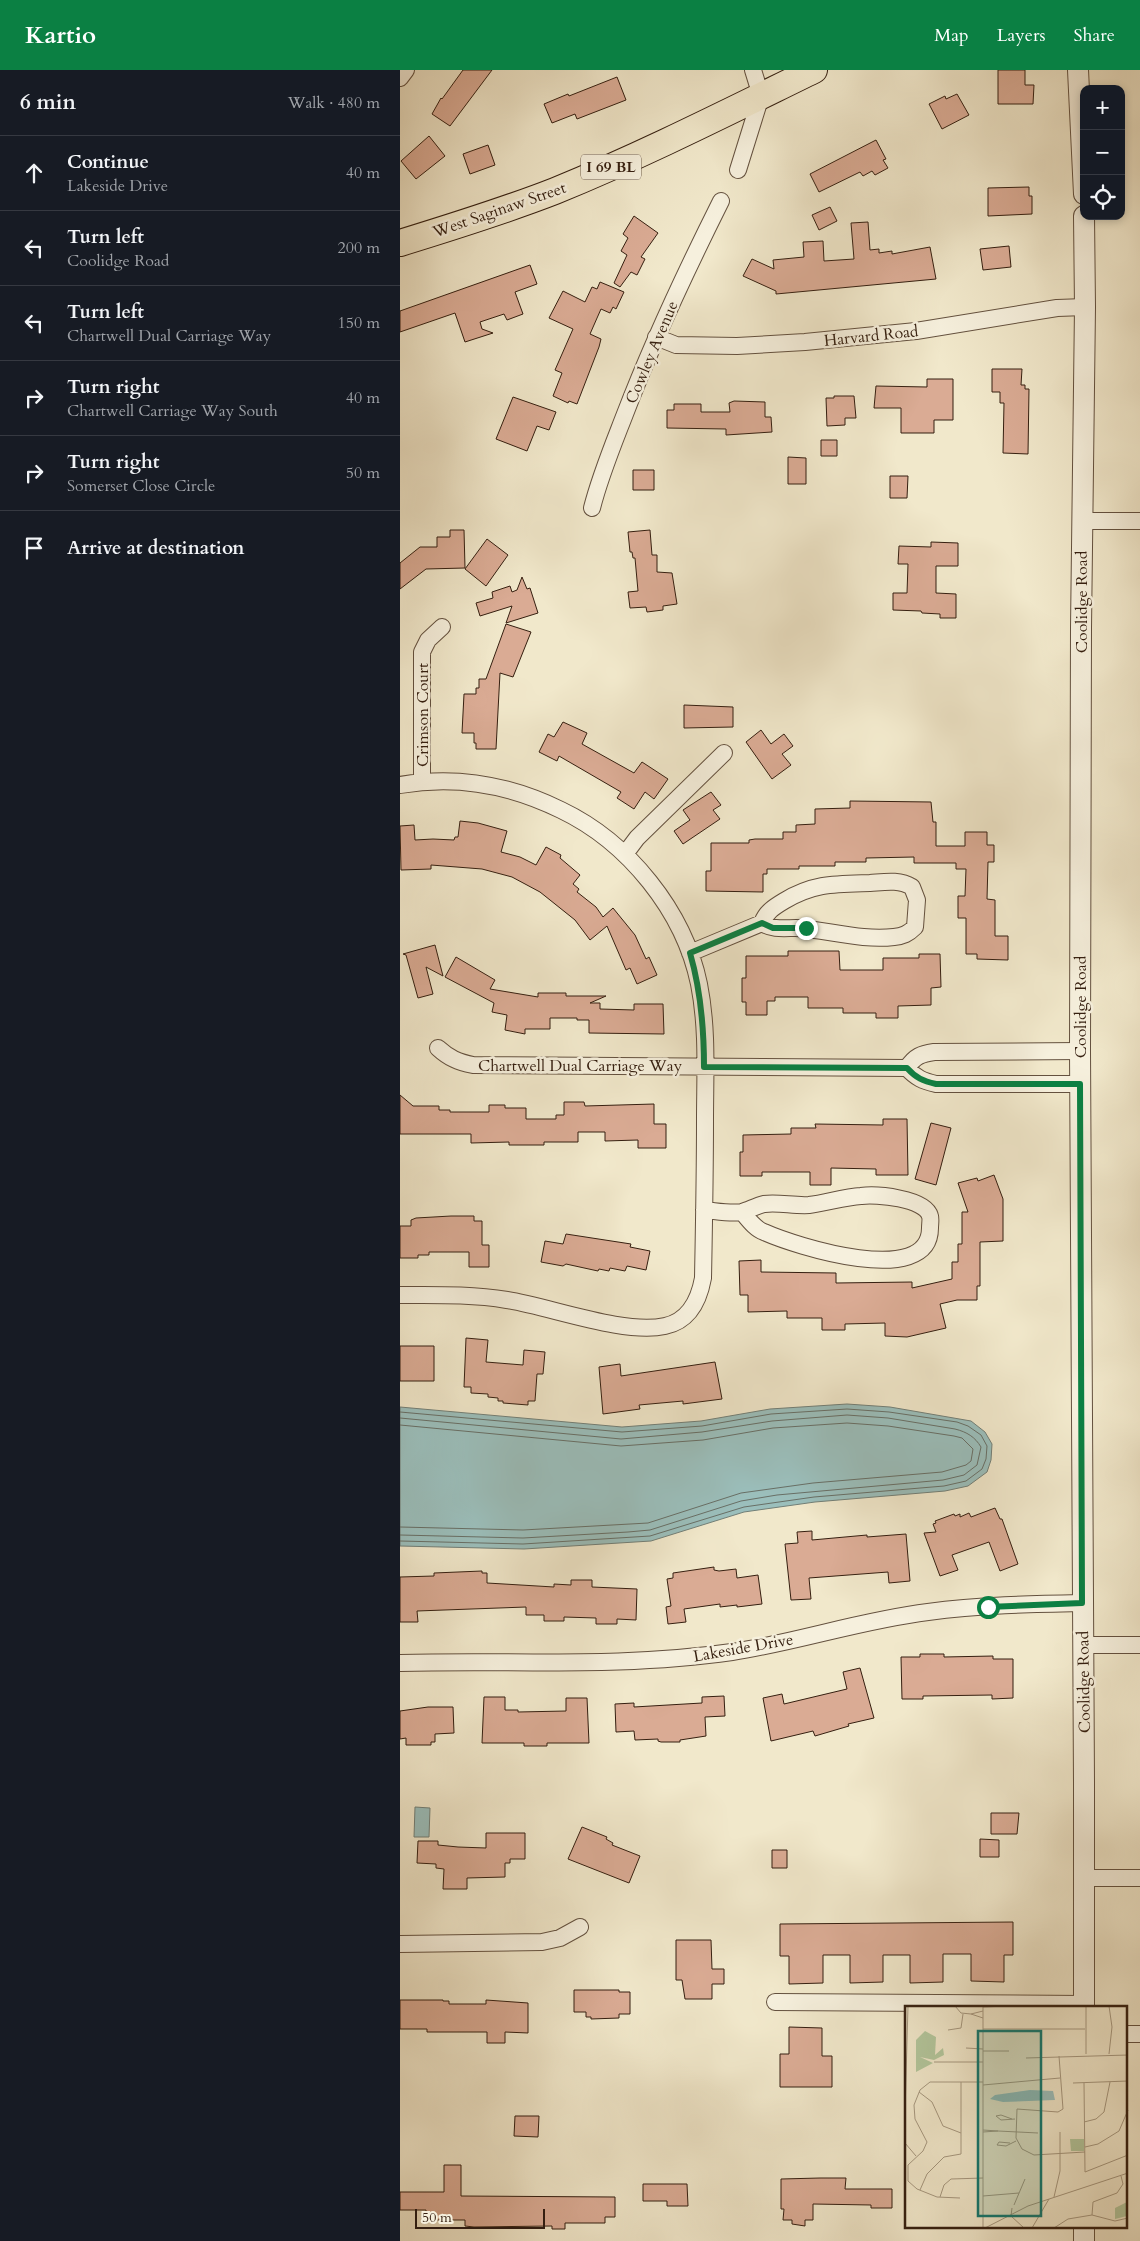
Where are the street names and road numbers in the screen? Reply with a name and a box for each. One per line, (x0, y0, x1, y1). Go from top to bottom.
road number: I 69 BL (581, 154, 641, 180)
street label: West Saginaw Street (429, 177, 569, 243)
street label: Cowley Avenue (620, 298, 683, 407)
street label: Harvard Road (823, 320, 920, 352)
street label: Coolidge Road (1071, 550, 1093, 653)
street label: Crimson Court (412, 663, 434, 767)
street label: Coolidge Road (1070, 955, 1092, 1058)
street label: Chartwell Dual Carriage Way (478, 1055, 683, 1077)
street label: Lakeside Drive (692, 1628, 795, 1668)
street label: Coolidge Road (1072, 1630, 1096, 1733)

